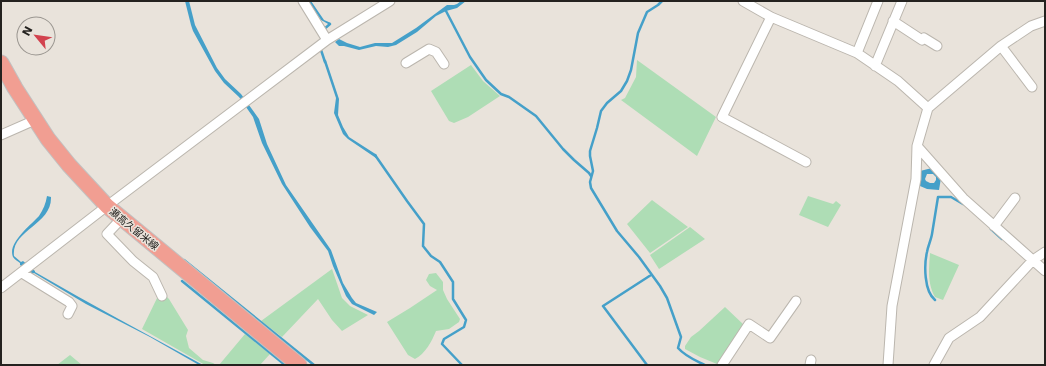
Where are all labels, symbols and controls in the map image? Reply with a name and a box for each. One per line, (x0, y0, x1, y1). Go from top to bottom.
north arrow (16, 16, 56, 56)
text: N (20, 24, 36, 39)
street label: 瀬高久留米線 (107, 206, 161, 252)

